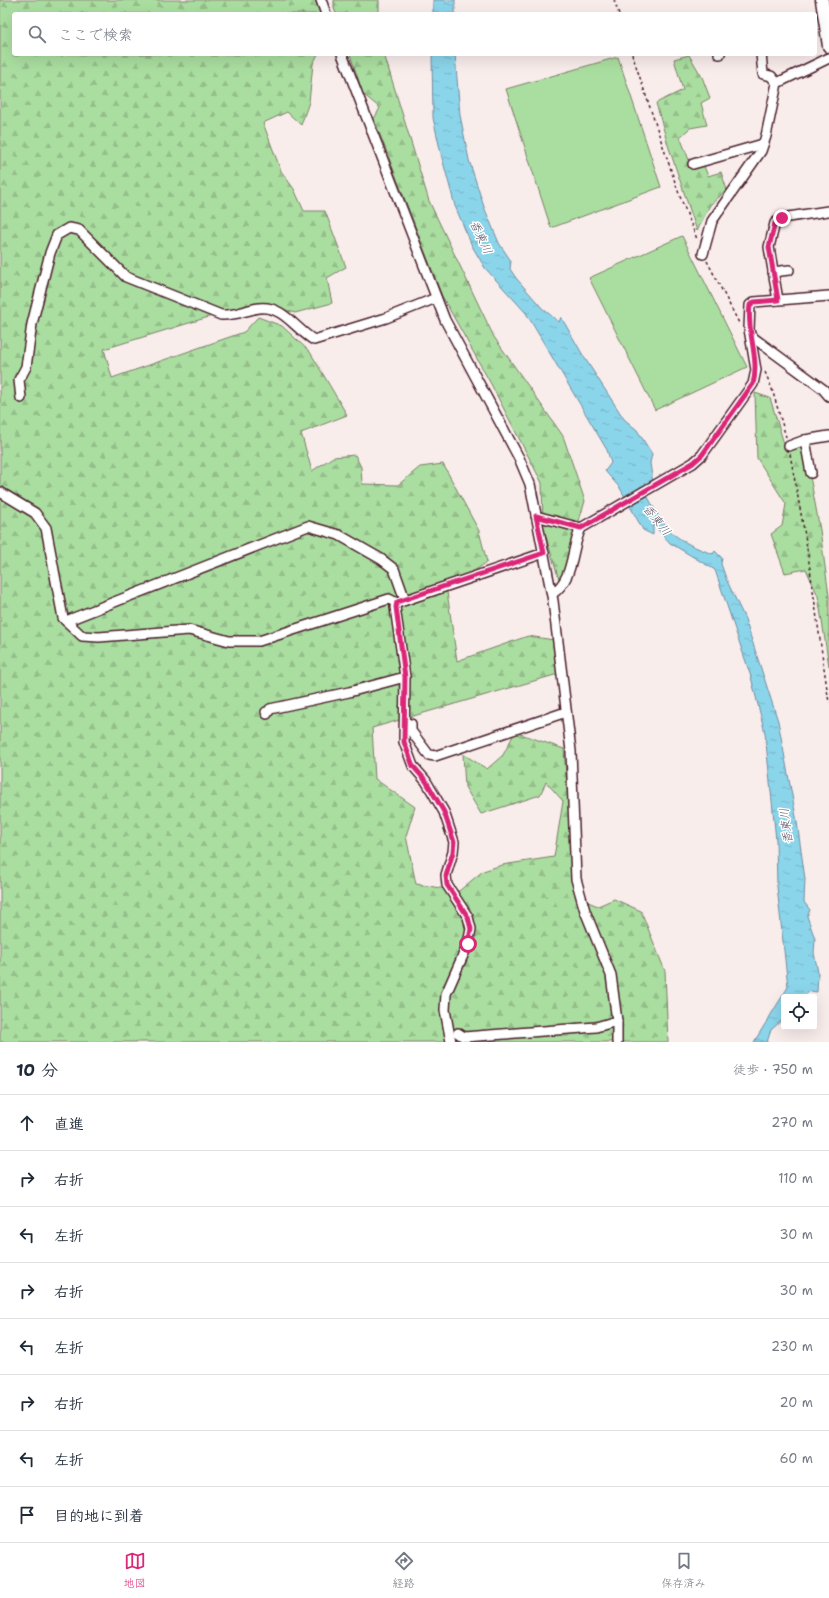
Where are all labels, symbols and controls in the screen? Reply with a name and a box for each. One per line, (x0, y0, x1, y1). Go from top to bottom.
search box (12, 12, 817, 56)
icon: search (26, 23, 48, 45)
text: ここで検索 (58, 25, 133, 45)
route end (773, 209, 791, 227)
water label: 香東川 (466, 217, 496, 257)
water label: 香東川 (639, 501, 675, 539)
water label: 香東川 (776, 807, 796, 845)
route start (459, 935, 477, 953)
map controls (781, 994, 817, 1030)
button: locate (781, 994, 817, 1030)
text: 10 分 (16, 1059, 58, 1081)
text: 徒歩 · 750 m (733, 1061, 813, 1078)
icon: ahead (16, 1112, 38, 1134)
text: 直進 (54, 1114, 84, 1134)
text: 270 m (771, 1114, 813, 1131)
icon: right (16, 1168, 38, 1190)
text: 右折 (54, 1170, 84, 1190)
text: 110 m (778, 1170, 813, 1187)
icon: left (16, 1224, 38, 1246)
text: 左折 (54, 1226, 84, 1246)
text: 30 m (779, 1226, 813, 1243)
icon: right (16, 1280, 38, 1302)
text: 右折 (54, 1282, 84, 1302)
text: 30 m (779, 1282, 813, 1299)
icon: left (16, 1336, 38, 1358)
text: 左折 (54, 1338, 84, 1358)
text: 230 m (771, 1338, 813, 1355)
icon: right (16, 1392, 38, 1414)
text: 右折 (54, 1394, 84, 1414)
text: 20 m (780, 1394, 813, 1411)
icon: left (16, 1448, 38, 1470)
text: 左折 (54, 1450, 84, 1470)
text: 60 m (780, 1450, 813, 1467)
icon: arrive (16, 1504, 38, 1526)
text: 目的地に到着 (54, 1506, 144, 1526)
tab: 地図 (124, 1550, 146, 1591)
tab: 経路 (393, 1550, 415, 1591)
tab: 保存済み (662, 1550, 706, 1591)

